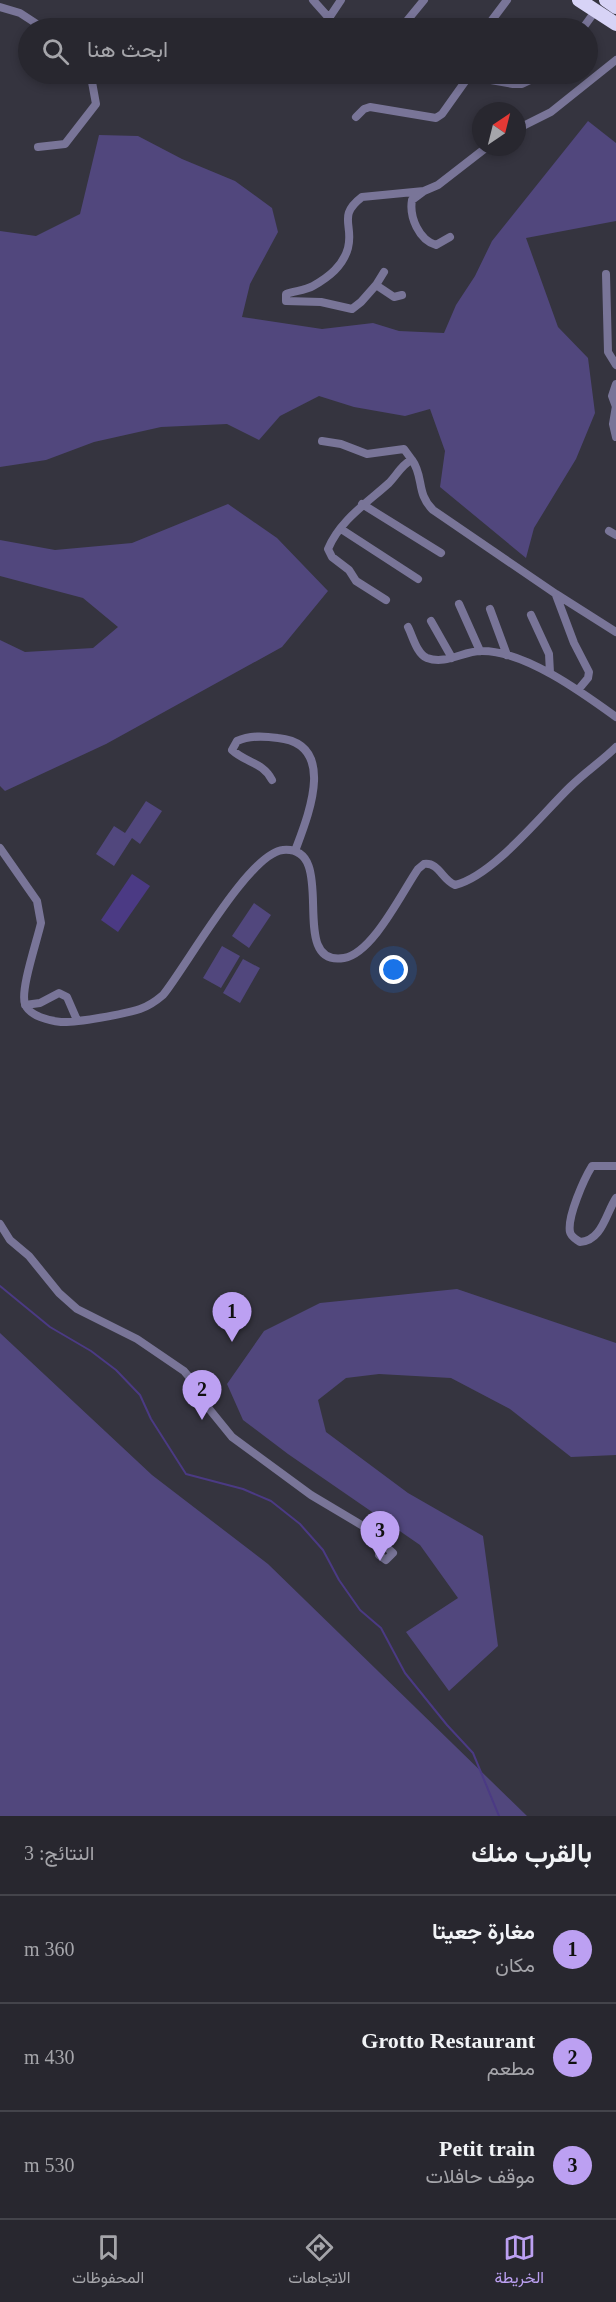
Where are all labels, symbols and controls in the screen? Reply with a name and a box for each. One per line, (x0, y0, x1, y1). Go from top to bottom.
search box (18, 18, 598, 84)
icon: search (39, 35, 72, 68)
text: ابحث هنا (87, 37, 168, 62)
north arrow (472, 102, 526, 156)
your location (379, 955, 408, 984)
pin: 1 (212, 1292, 252, 1342)
pin: 2 (182, 1370, 222, 1420)
pin: 3 (360, 1512, 400, 1561)
text: بالقرب منك (471, 1839, 592, 1868)
text: النتائج: 3 (24, 1842, 94, 1864)
text: مغارة جعيتا (432, 1919, 535, 1944)
text: 360 m (24, 1938, 75, 1960)
text: 1 (568, 1938, 578, 1960)
text: مكان (495, 1954, 535, 1976)
text: Grotto Restaurant (361, 2028, 535, 2053)
text: 430 m (24, 2046, 75, 2068)
text: 2 (568, 2046, 578, 2068)
text: مطعم (487, 2057, 535, 2079)
text: Petit train (439, 2136, 535, 2161)
text: 530 m (24, 2154, 75, 2176)
text: 3 (568, 2154, 578, 2176)
text: موقف حافلات (425, 2165, 535, 2187)
tab: المحفوظات (72, 2231, 144, 2292)
tab: الاتجاهات (288, 2231, 350, 2292)
tab: الخريطة (494, 2231, 544, 2292)

